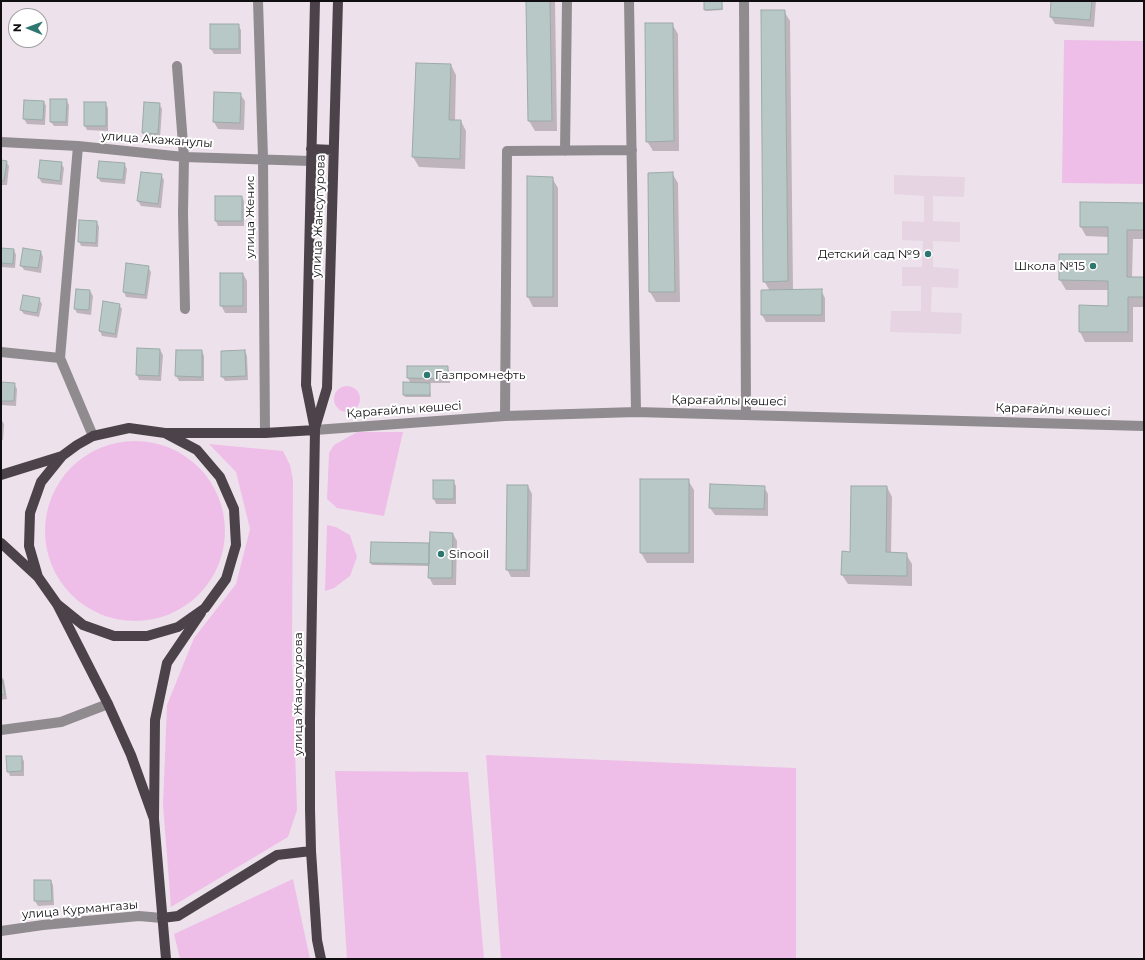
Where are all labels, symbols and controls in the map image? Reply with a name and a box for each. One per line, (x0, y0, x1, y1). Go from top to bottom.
north arrow (8, 8, 48, 48)
text: N (10, 23, 24, 32)
street label: улица Акажанулы (101, 129, 213, 151)
street label: улица Жансугурова (310, 154, 328, 278)
street label: улица Женис (243, 176, 257, 258)
place label: Детский сад №9 (818, 247, 920, 261)
marker: Детский сад №9 (923, 249, 933, 259)
place label: Школа №15 (1014, 259, 1085, 273)
marker: Школа №15 (1088, 261, 1098, 271)
place label: Газпромнефть (435, 368, 525, 382)
marker: Газпромнефть (422, 370, 432, 380)
street label: Қарағайлы көшесі (671, 393, 787, 409)
street label: Қарағайлы көшесі (346, 399, 462, 421)
street label: Қарағайлы көшесі (995, 401, 1111, 419)
place label: Sinooil (449, 547, 489, 561)
marker: Sinooil (436, 549, 446, 559)
street label: улица Жансугурова (291, 632, 305, 756)
street label: улица Курмангазы (21, 898, 139, 922)

